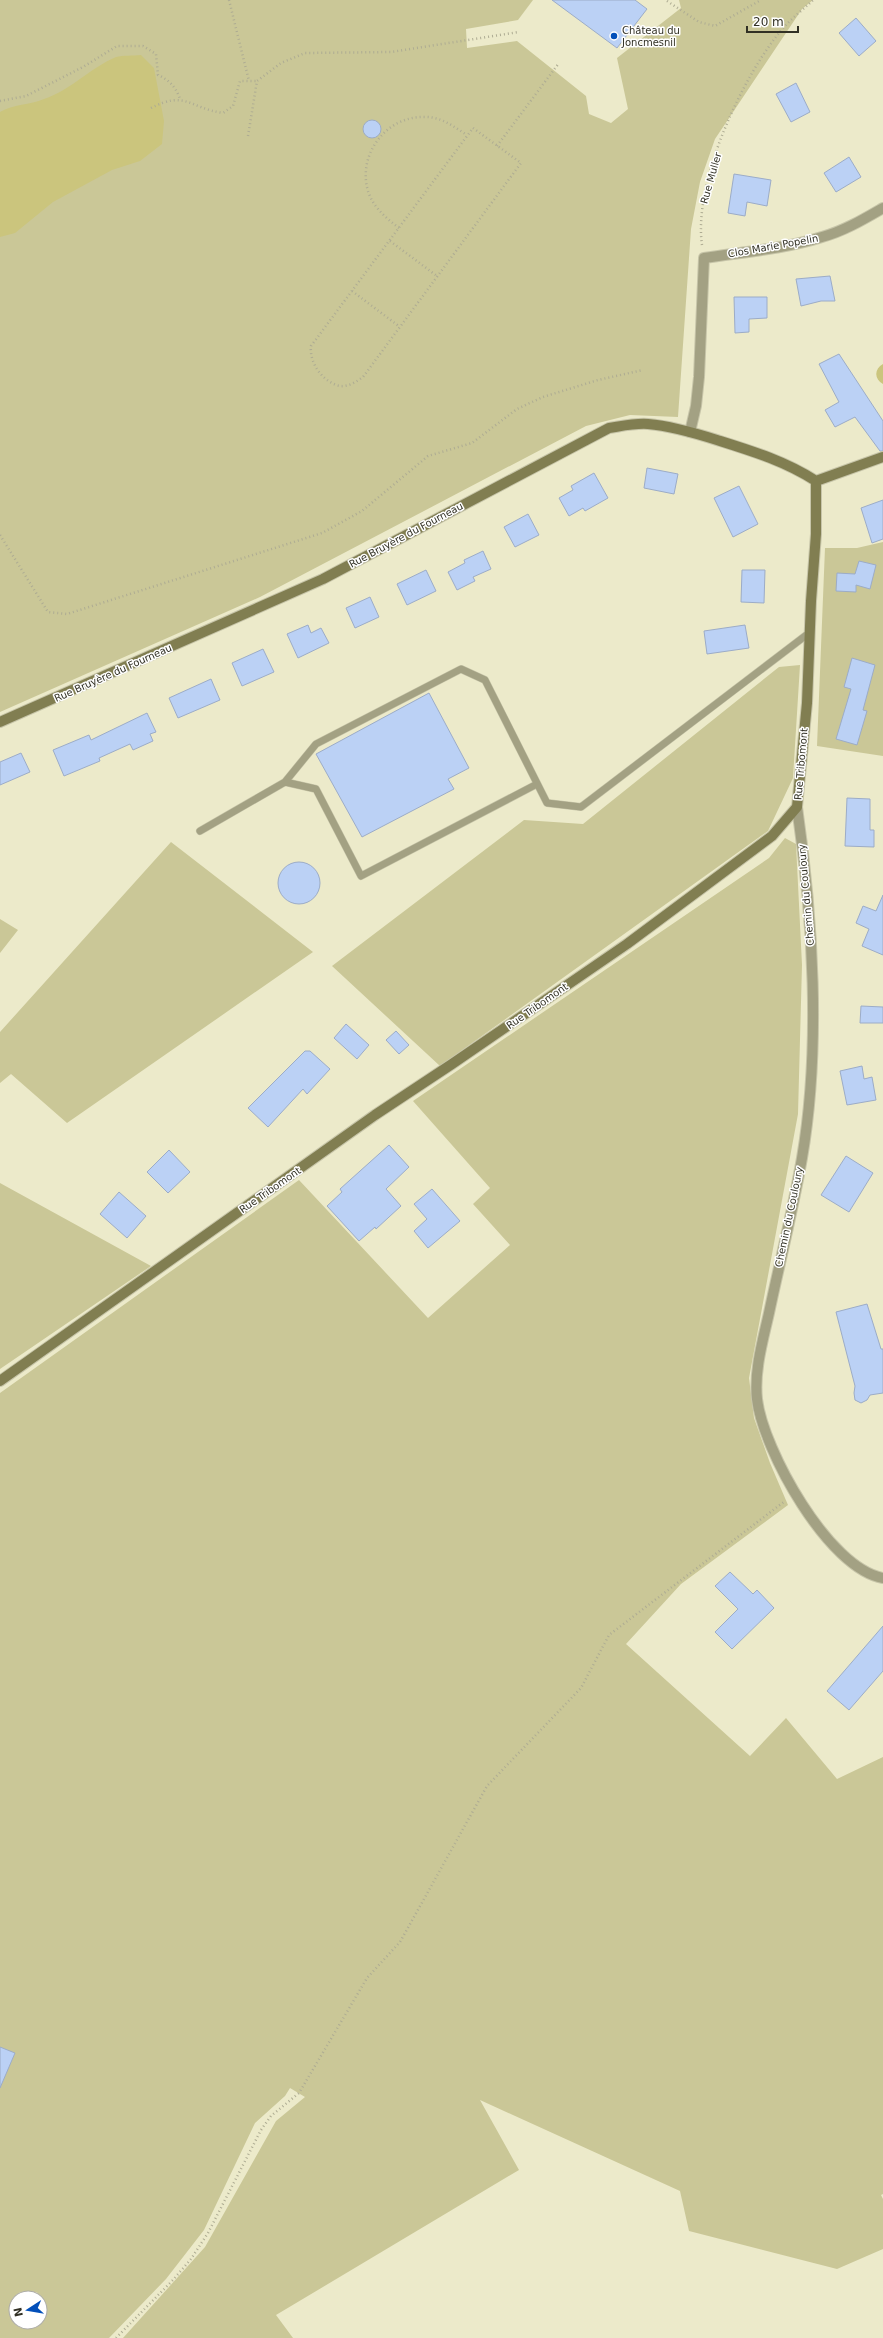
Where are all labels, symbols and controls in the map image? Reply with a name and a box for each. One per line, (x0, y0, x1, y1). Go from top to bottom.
scale bar (747, 8, 798, 34)
text: 20 m (753, 15, 784, 29)
place label: Château du Joncmesnil (621, 25, 680, 48)
marker: Château du Joncmesnil (609, 31, 619, 41)
street label: Rue Muller (698, 150, 724, 205)
street label: Clos Marie Popelin (727, 233, 819, 259)
street label: Rue Bruyère du Fourneau (347, 500, 465, 570)
street label: Rue Bruyère du Fourneau (53, 642, 173, 704)
street label: Rue Tribomont (792, 727, 810, 800)
street label: Chemin du Couloury (796, 844, 816, 946)
street label: Rue Tribomont (504, 981, 570, 1031)
street label: Rue Tribomont (237, 1165, 303, 1215)
street label: Chemin du Couloury (773, 1166, 805, 1268)
north arrow (8, 2290, 48, 2330)
text: N (11, 2306, 26, 2318)

